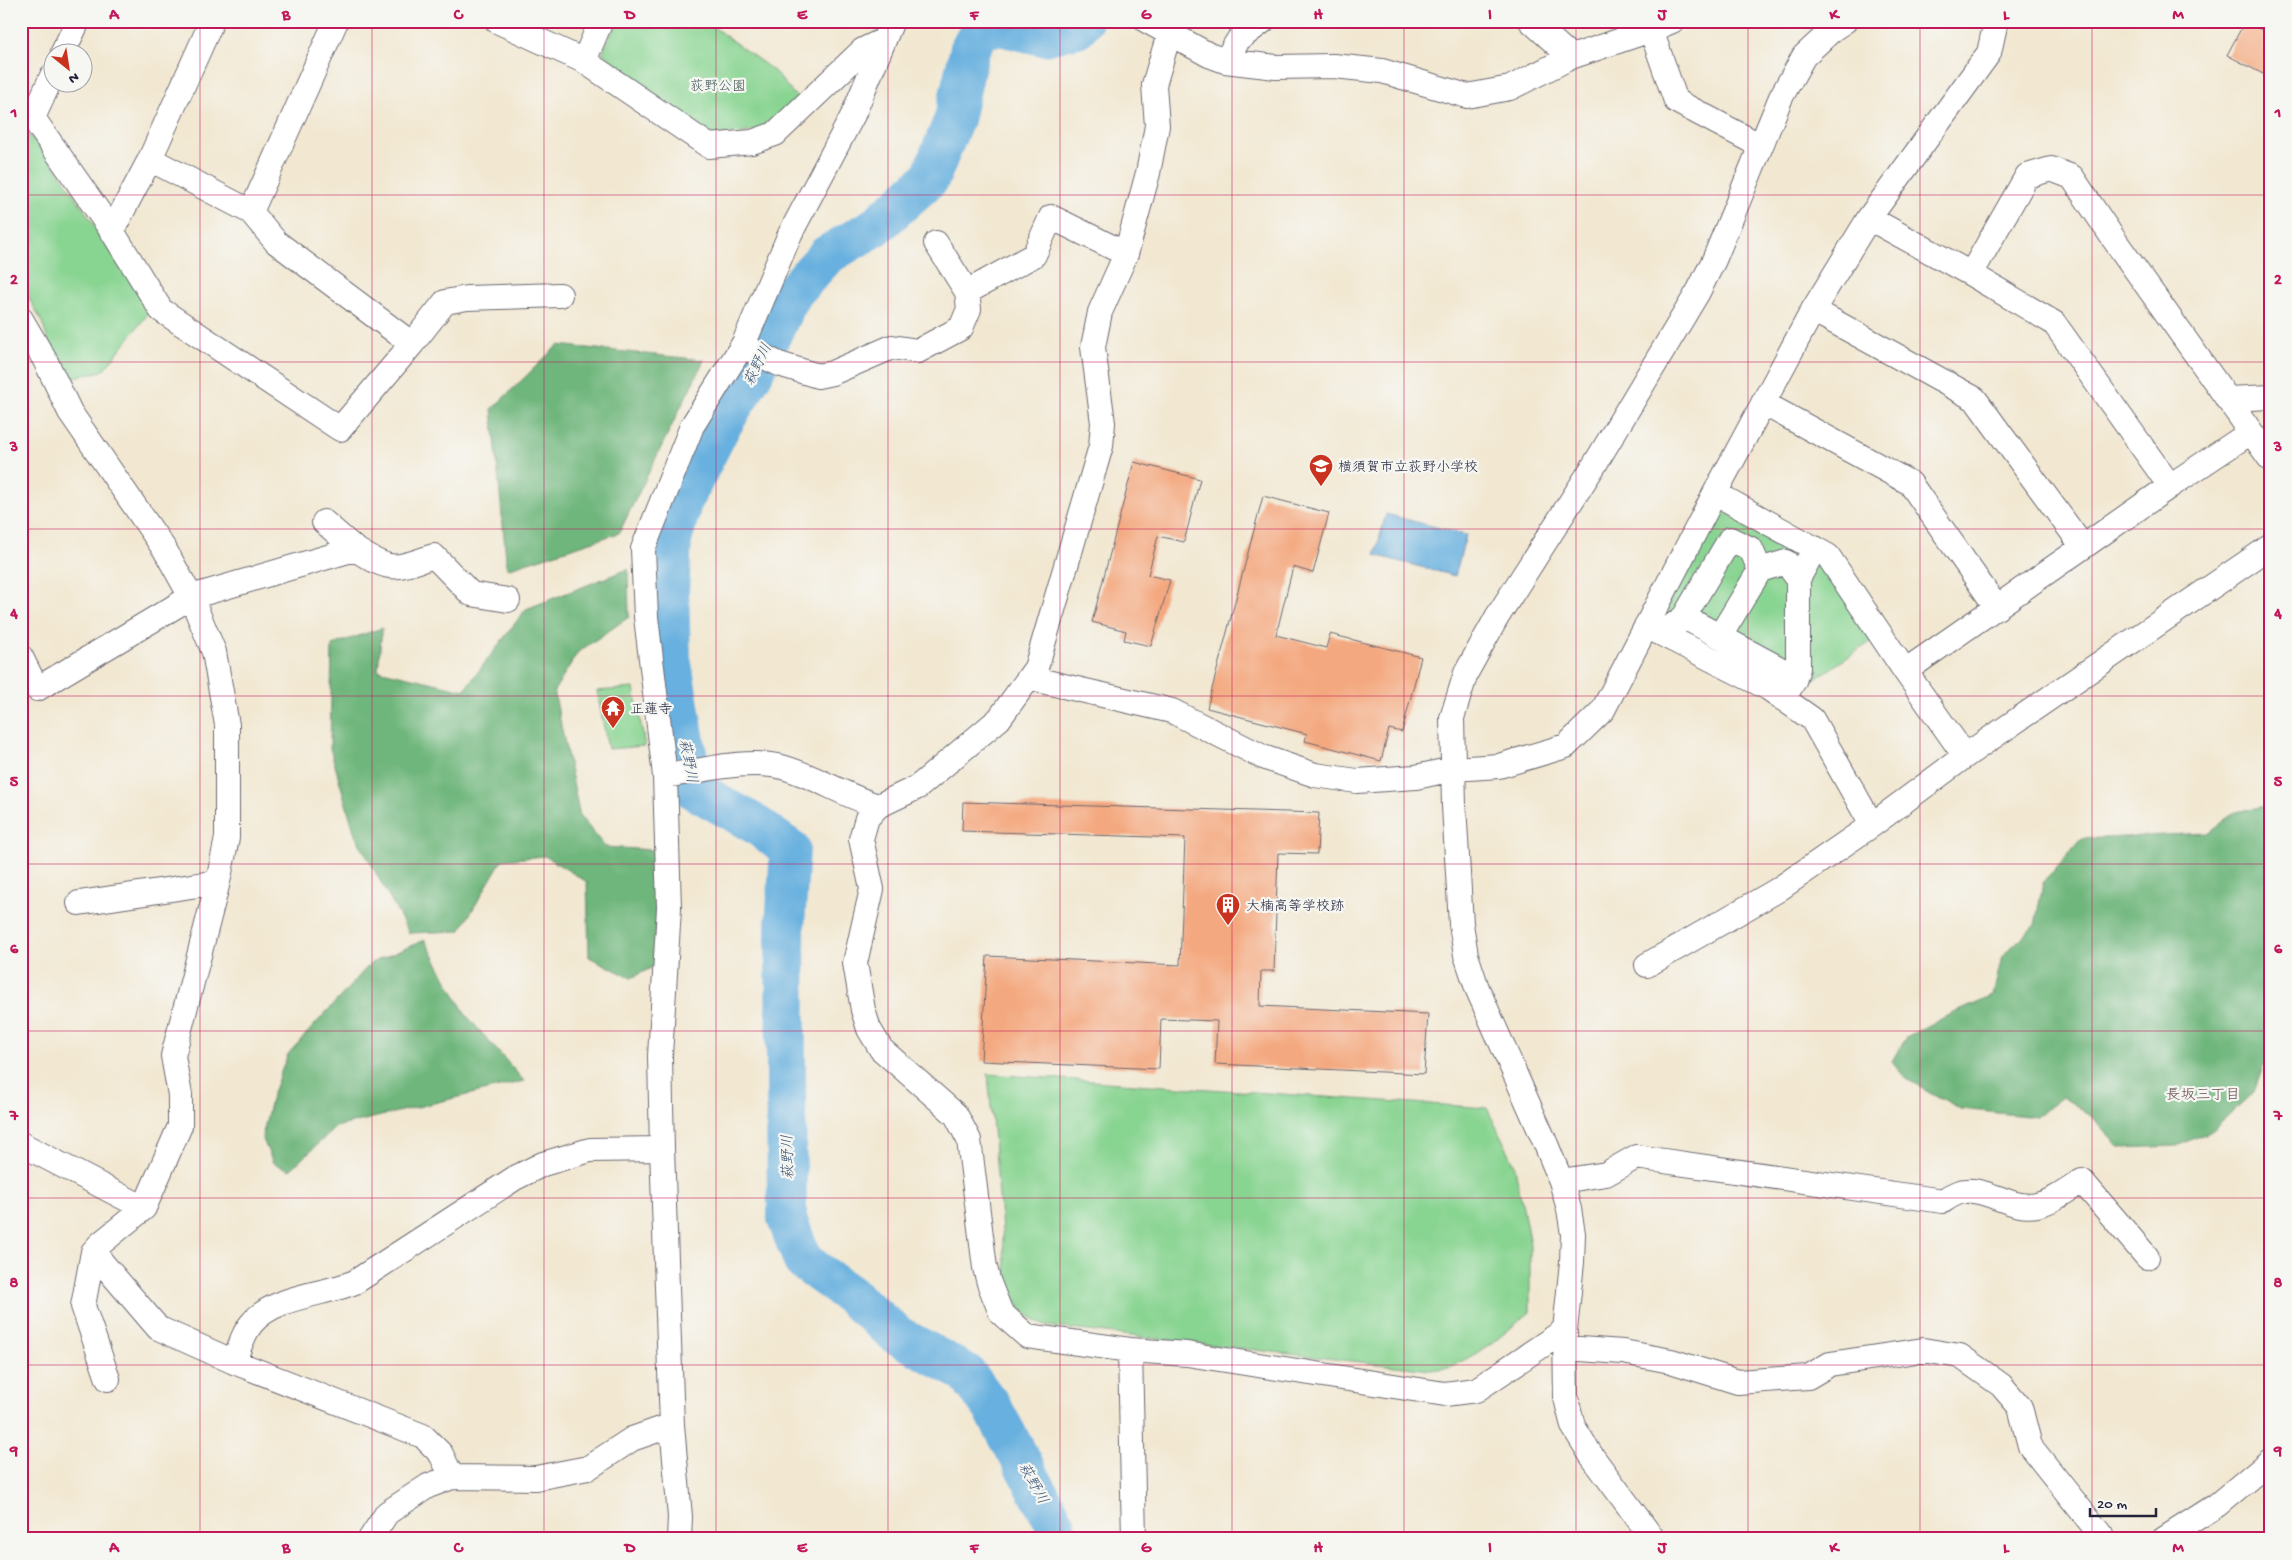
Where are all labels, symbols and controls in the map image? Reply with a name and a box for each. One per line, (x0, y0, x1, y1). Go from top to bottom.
text: A (108, 7, 120, 26)
text: B (281, 7, 291, 26)
text: C (453, 7, 464, 26)
text: D (623, 7, 636, 26)
text: E (797, 7, 808, 26)
text: F (969, 7, 980, 26)
text: G (1141, 7, 1152, 26)
text: H (1313, 7, 1323, 26)
text: I (1488, 7, 1492, 26)
text: J (1657, 7, 1668, 26)
text: K (1829, 7, 1841, 26)
text: L (2003, 7, 2010, 26)
text: M (2172, 7, 2184, 26)
north arrow (42, 42, 92, 92)
text: N (65, 67, 81, 87)
park label: 荻野公園 (690, 79, 746, 96)
text: 1 (10, 105, 17, 124)
text: 1 (2274, 105, 2281, 124)
text: 2 (10, 272, 18, 291)
text: 2 (2274, 272, 2282, 291)
water label: 萩野川 (740, 340, 777, 389)
text: 3 (9, 439, 18, 458)
text: 3 (2273, 439, 2282, 458)
school or university icon: 横須賀市立荻野小学校 (1308, 453, 1334, 487)
place label: 横須賀市立荻野小学校 (1338, 460, 1478, 477)
text: 4 (9, 606, 18, 625)
text: 4 (2273, 606, 2282, 625)
temple icon: 正蓮寺 (600, 695, 626, 729)
place label: 正蓮寺 (630, 702, 672, 719)
water label: 萩野川 (674, 737, 701, 785)
text: 5 (10, 774, 19, 793)
text: 5 (2274, 774, 2283, 793)
building icon: 大楠高等学校跡 (1215, 892, 1241, 926)
place label: 大楠高等学校跡 (1246, 899, 1344, 916)
text: 6 (10, 941, 19, 960)
text: 6 (2274, 941, 2283, 960)
district label: 長坂三丁目 (2165, 1087, 2241, 1105)
text: 7 (9, 1108, 19, 1127)
text: 7 (2273, 1108, 2283, 1127)
water label: 萩野川 (779, 1134, 798, 1180)
text: 8 (10, 1275, 19, 1294)
text: 8 (2274, 1275, 2283, 1294)
text: 9 (9, 1443, 18, 1462)
text: 9 (2273, 1443, 2282, 1462)
water label: 萩野川 (1013, 1459, 1052, 1508)
scale bar (2090, 1485, 2156, 1517)
text: 20 m (2097, 1496, 2127, 1514)
text: A (108, 1540, 120, 1559)
text: B (281, 1540, 291, 1559)
text: C (453, 1540, 464, 1559)
text: D (623, 1540, 636, 1559)
text: E (797, 1540, 808, 1559)
text: F (969, 1540, 980, 1559)
text: G (1141, 1540, 1152, 1559)
text: H (1313, 1540, 1323, 1559)
text: I (1488, 1540, 1492, 1559)
text: J (1657, 1540, 1668, 1559)
text: K (1829, 1540, 1841, 1559)
text: L (2003, 1540, 2010, 1559)
text: M (2172, 1540, 2184, 1559)

